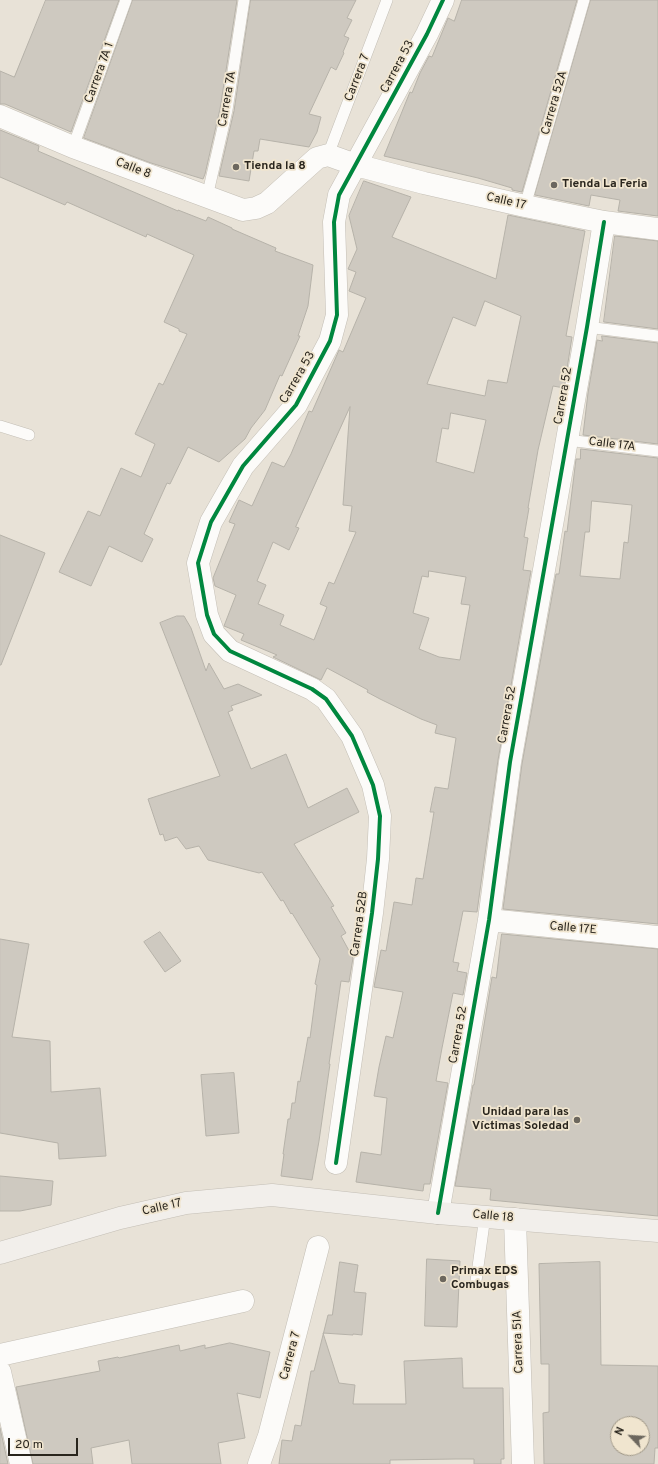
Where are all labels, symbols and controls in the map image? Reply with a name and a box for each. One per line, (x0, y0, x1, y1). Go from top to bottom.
street label: Carrera 53 (378, 38, 418, 96)
street label: Carrera 7A 1 (82, 41, 118, 105)
street label: Carrera 7 (342, 52, 374, 104)
street label: Carrera 52A (539, 69, 571, 137)
street label: Carrera 7A (216, 70, 240, 128)
street label: Calle 8 (113, 156, 153, 182)
place label: Tienda la 8 (244, 160, 306, 174)
marker: Tienda la 8 (231, 162, 241, 172)
place label: Tienda La Feria (562, 178, 647, 192)
marker: Tienda La Feria (549, 180, 559, 190)
street label: Calle 17 (485, 190, 527, 214)
street label: Carrera 53 (277, 349, 319, 407)
street label: Carrera 52 (552, 366, 576, 426)
street label: Calle 17A (588, 435, 636, 455)
street label: Carrera 52 (496, 685, 520, 745)
street label: Carrera 52B (348, 890, 372, 958)
street label: Calle 17E (549, 920, 597, 938)
street label: Carrera 52 (447, 1005, 471, 1065)
place label: Unidad para las Víctimas Soledad (472, 1106, 569, 1134)
marker: Unidad para las Víctimas Soledad (572, 1115, 582, 1125)
street label: Calle 17 (141, 1196, 183, 1220)
street label: Calle 18 (472, 1208, 514, 1226)
place label: Primax EDS Combugas (451, 1265, 518, 1293)
marker: Primax EDS Combugas (438, 1274, 448, 1284)
street label: Carrera 51A (511, 1310, 527, 1374)
street label: Carrera 7 (278, 1330, 304, 1382)
north arrow (610, 1416, 650, 1456)
text: N (612, 1425, 628, 1438)
scale bar (10, 1430, 80, 1456)
text: 20 m (15, 1437, 43, 1453)

